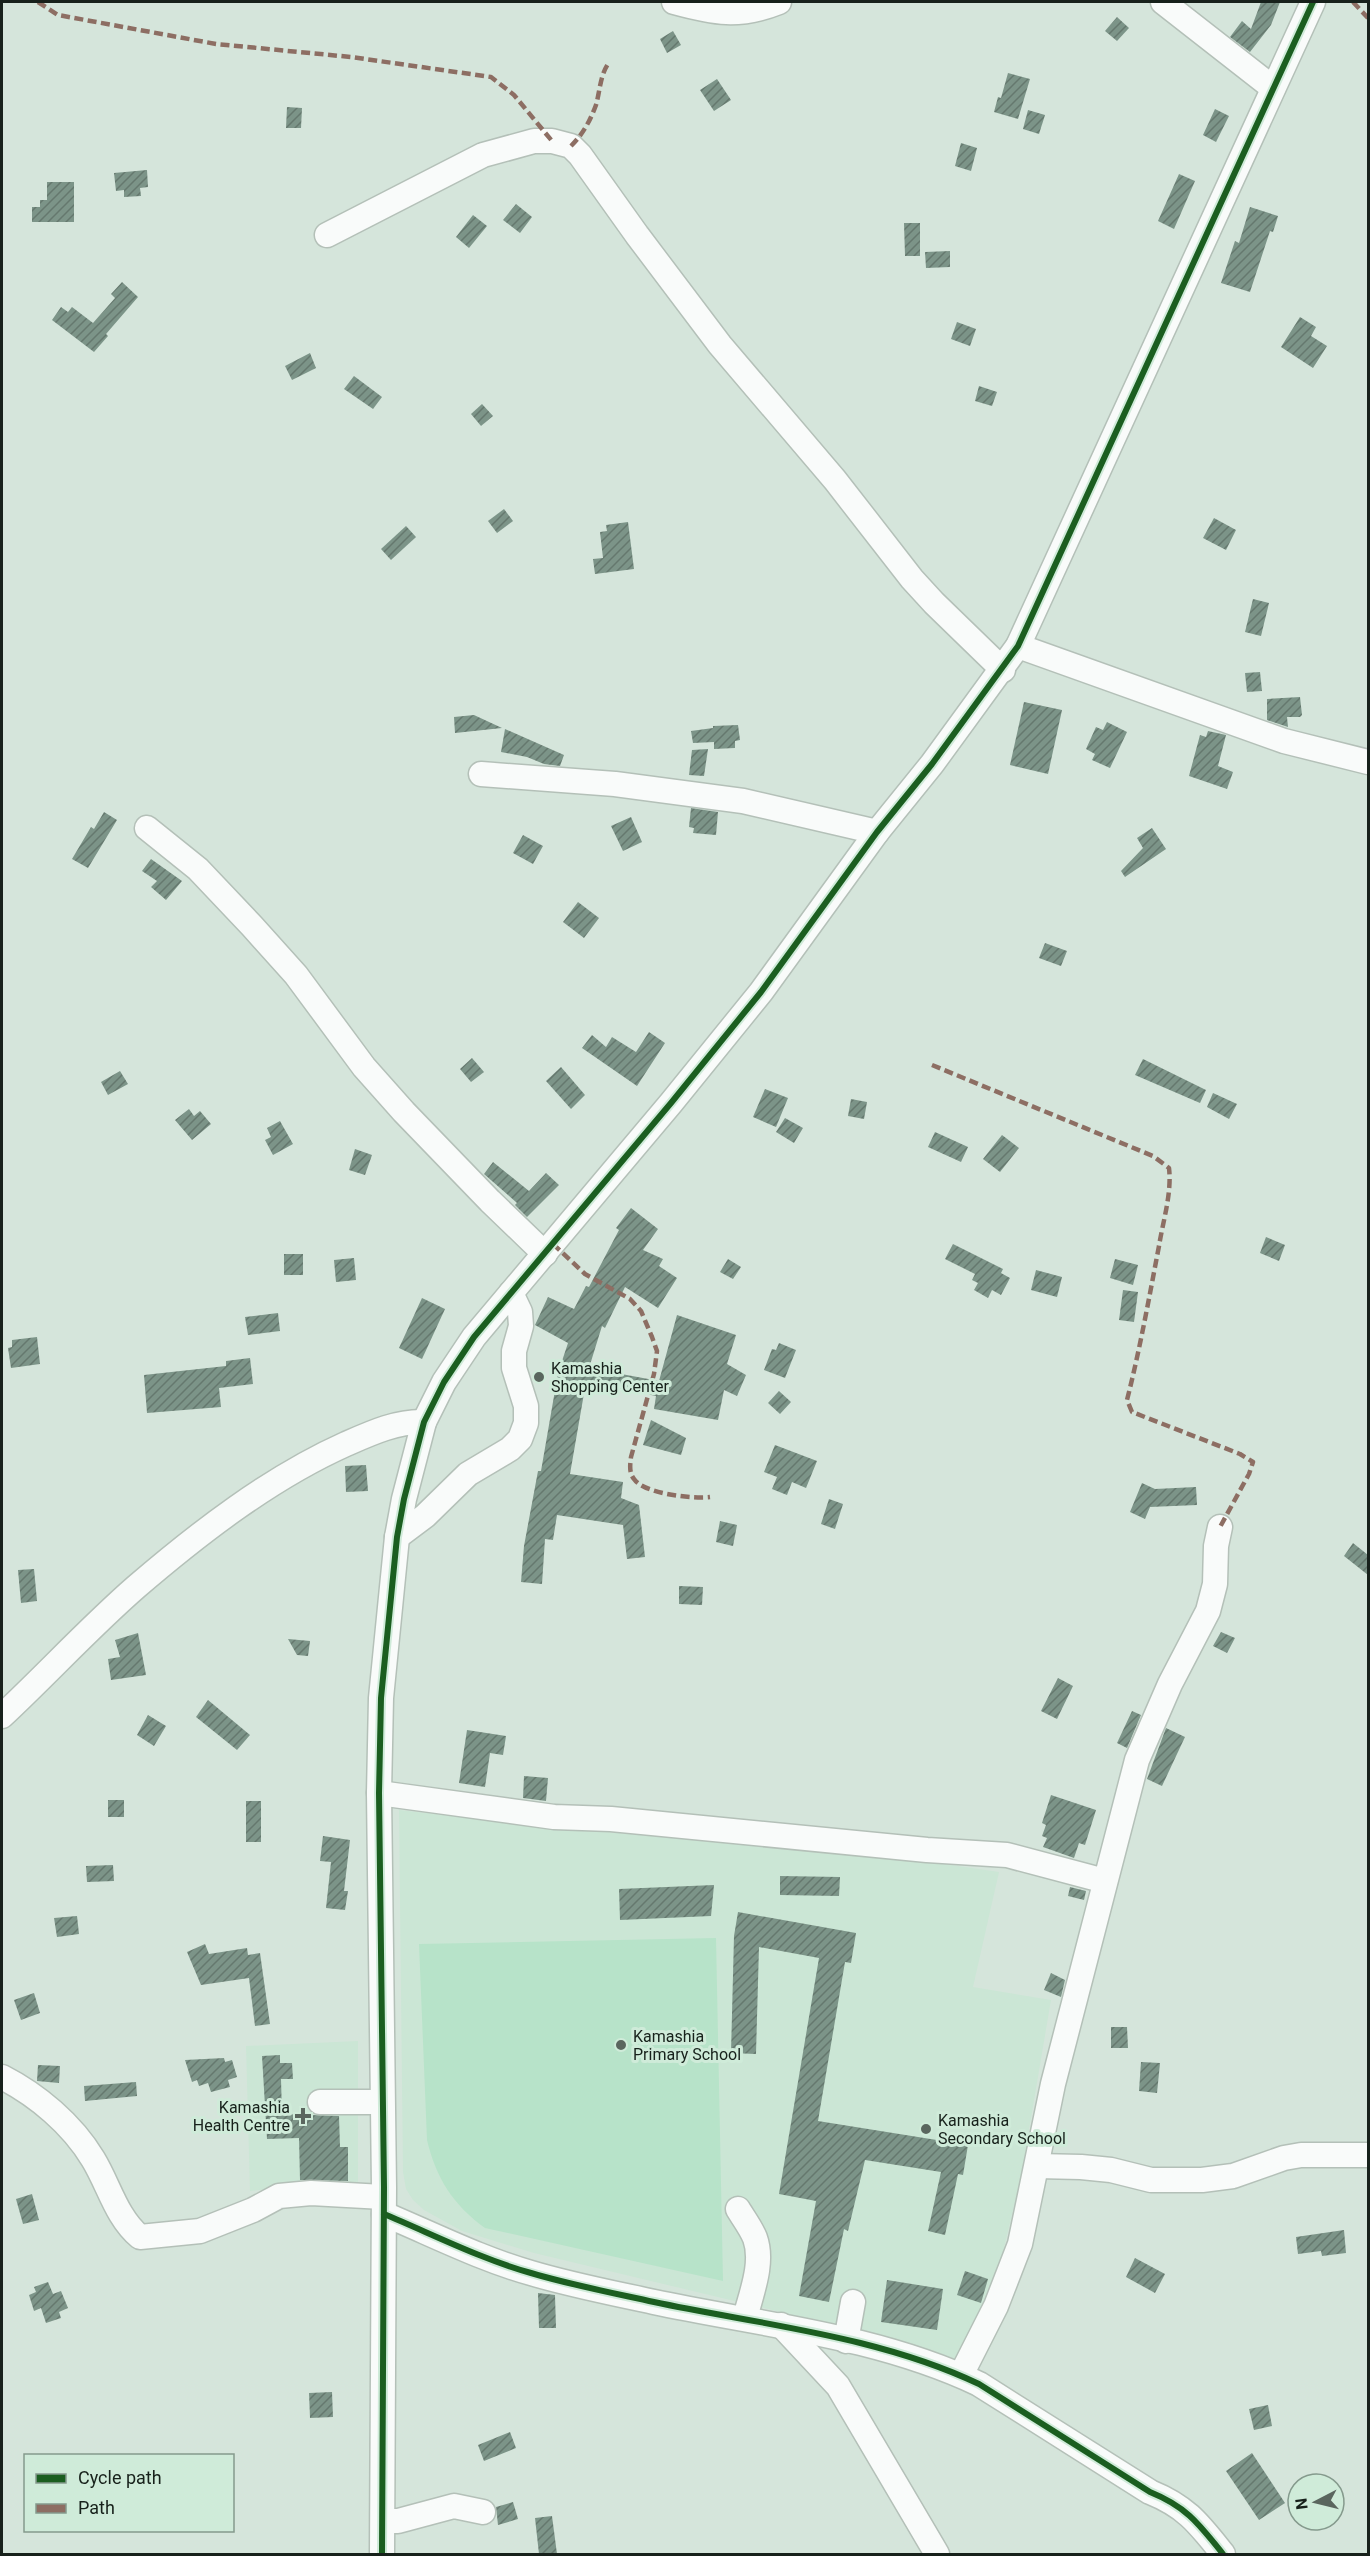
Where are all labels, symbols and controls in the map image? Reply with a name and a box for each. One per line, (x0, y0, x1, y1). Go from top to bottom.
place label: Kamashia Shopping Center (551, 1359, 670, 1396)
marker: Kamashia Shopping Center (532, 1370, 546, 1384)
place label: Kamashia Primary School (633, 2027, 741, 2064)
marker: Kamashia Primary School (614, 2038, 628, 2052)
place label: Kamashia Health Centre (193, 2098, 290, 2135)
marker: Kamashia Health Centre (294, 2107, 312, 2125)
place label: Kamashia Secondary School (938, 2111, 1066, 2148)
marker: Kamashia Secondary School (919, 2122, 933, 2136)
legend (24, 2454, 234, 2532)
text: Cycle path (78, 2467, 162, 2488)
north arrow (1286, 2472, 1346, 2532)
text: Path (78, 2497, 115, 2518)
text: N (1291, 2497, 1312, 2511)

